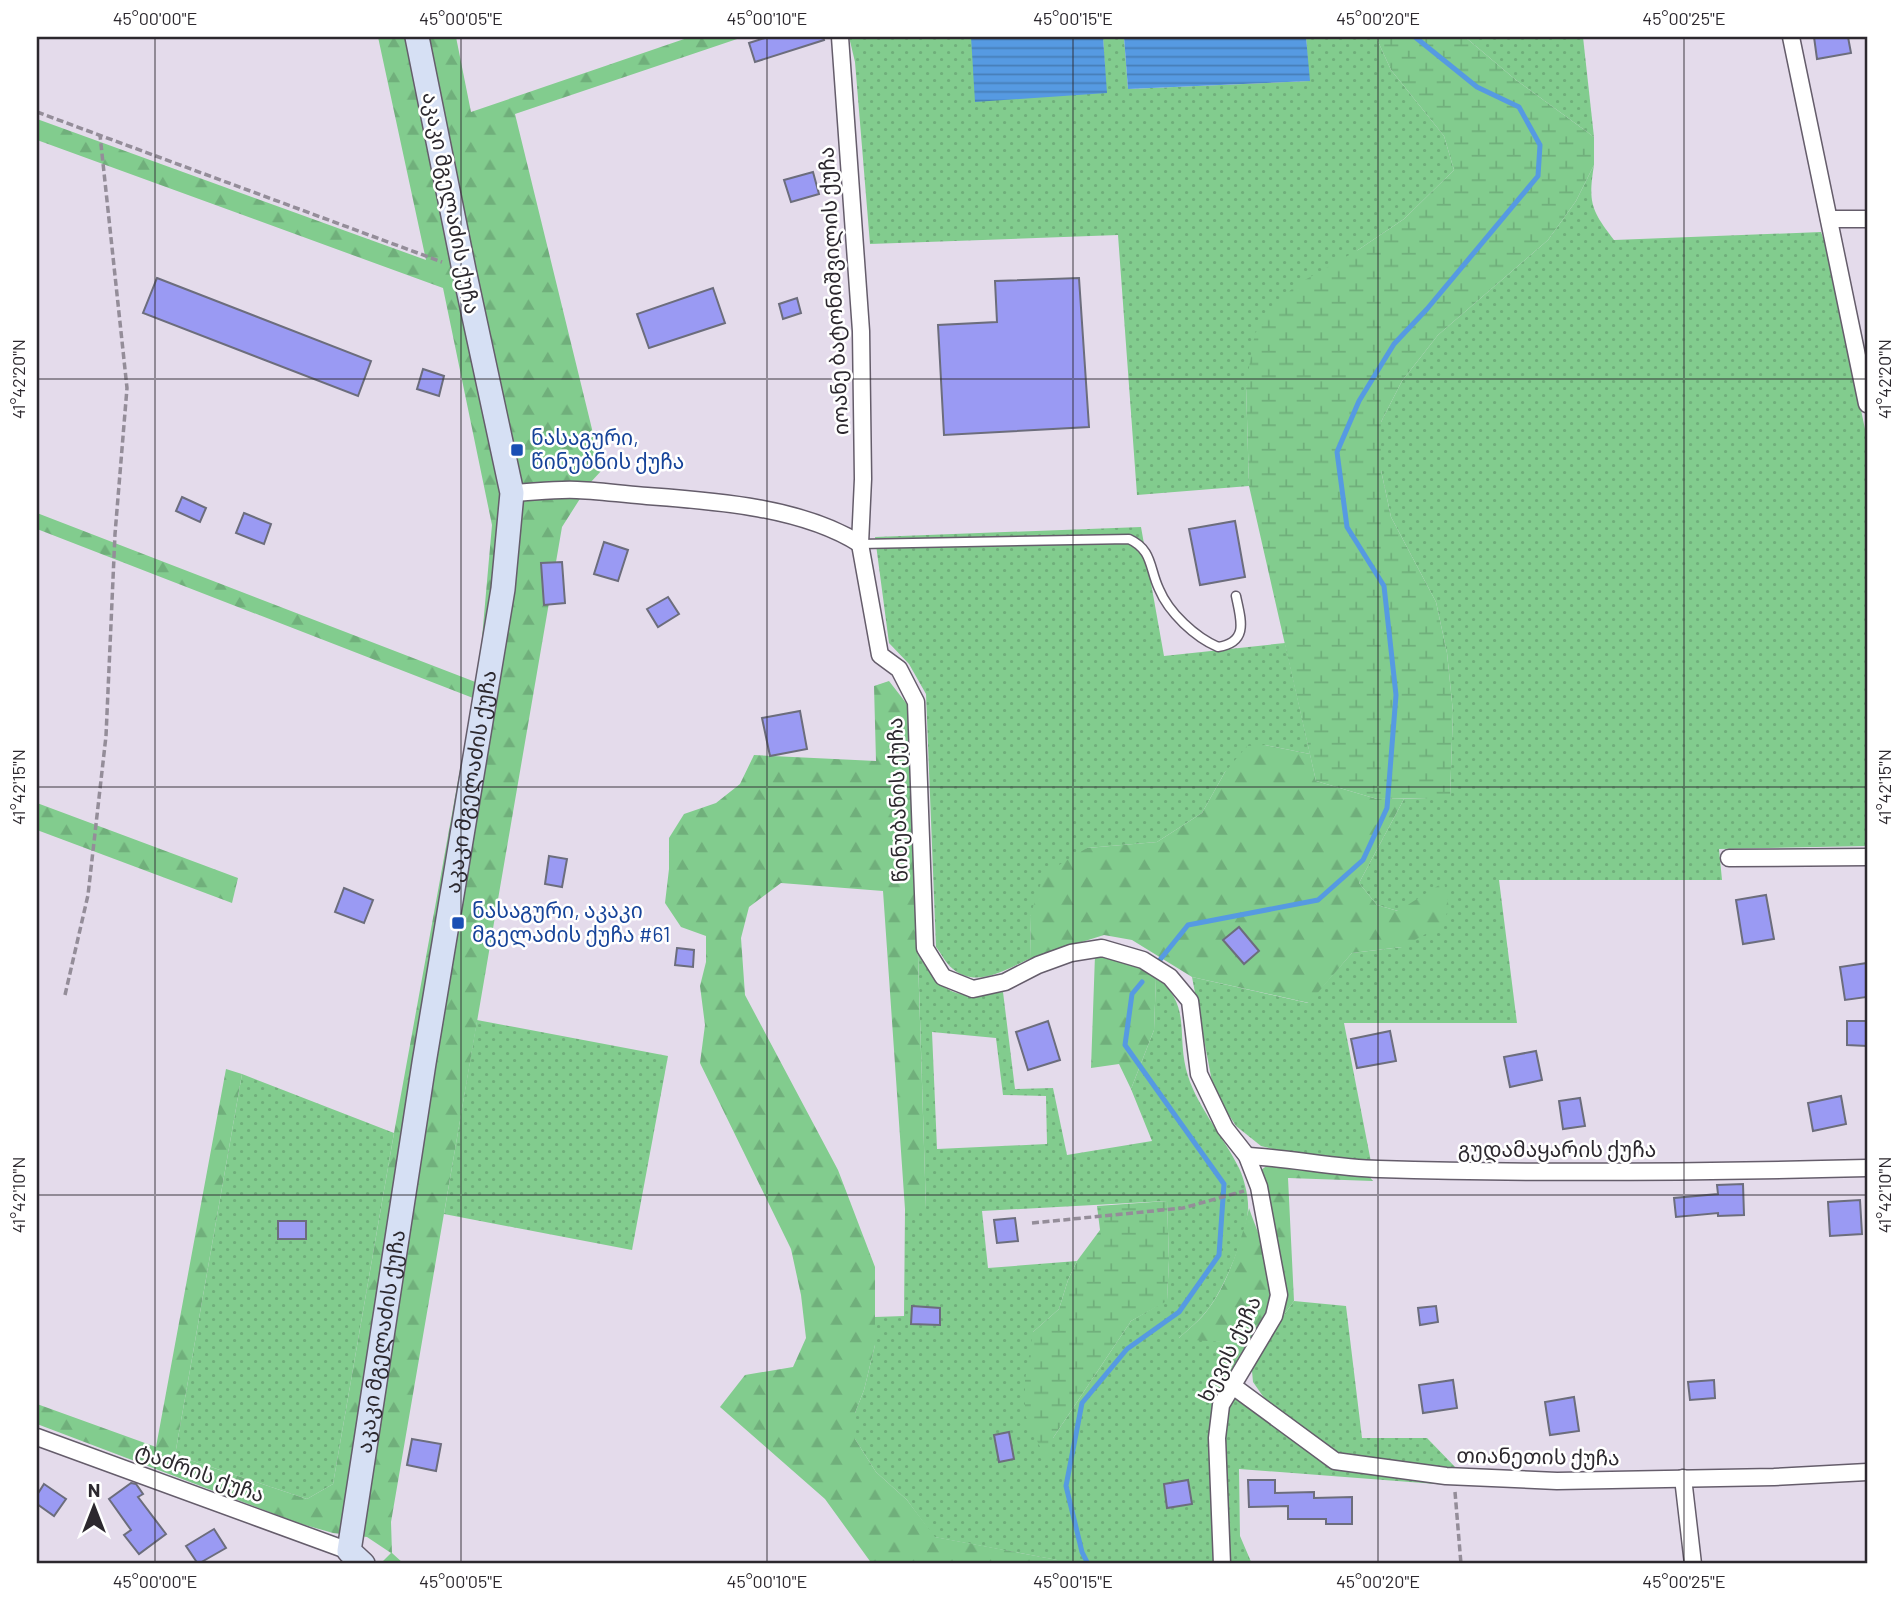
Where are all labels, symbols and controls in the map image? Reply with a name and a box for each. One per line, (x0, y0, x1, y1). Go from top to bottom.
text: 45°00'00"E (113, 7, 197, 29)
text: 45°00'05"E (419, 7, 503, 29)
text: 45°00'10"E (727, 7, 807, 29)
text: 45°00'15"E (1033, 7, 1113, 29)
text: 45°00'20"E (1336, 7, 1420, 29)
text: 45°00'25"E (1642, 7, 1726, 29)
street label: აკაკი მგელაძის ქუჩა (417, 90, 486, 316)
street label: იოანე ბატონიშვილის ქუჩა (812, 146, 855, 436)
text: 41°42'20"N (7, 339, 29, 419)
text: 41°42'20"N (1873, 339, 1895, 419)
place label: ნასაგური, წინუბნის ქუჩა (531, 424, 684, 474)
marker: ნასაგური, წინუბნის ქუჩა (509, 442, 525, 458)
street label: აკაკი მგელაძის ქუჩა (439, 668, 500, 895)
street label: წინუბანის ქუჩა (881, 717, 913, 883)
text: 41°42'15"N (7, 749, 29, 825)
text: 41°42'15"N (1873, 749, 1895, 825)
place label: ნასაგური, აკაკი მგელაძის ქუჩა #61 (472, 897, 670, 948)
marker: ნასაგური, აკაკი მგელაძის ქუჩა #61 (450, 915, 466, 931)
street label: გუდამაყარის ქუჩა (1458, 1136, 1656, 1163)
text: 41°42'10"N (7, 1157, 29, 1233)
text: 41°42'10"N (1873, 1157, 1895, 1233)
street label: აკაკი მგელაძის ქუჩა (350, 1228, 409, 1455)
street label: ხევის ქუჩა (1192, 1291, 1266, 1406)
street label: ტაძრის ქუჩა (132, 1437, 268, 1507)
street label: თიანეთის ქუჩა (1456, 1442, 1620, 1470)
north arrow (60, 1472, 130, 1542)
text: N (88, 1478, 100, 1501)
text: 45°00'00"E (113, 1570, 197, 1592)
text: 45°00'05"E (419, 1570, 503, 1592)
text: 45°00'10"E (727, 1570, 807, 1592)
text: 45°00'15"E (1033, 1570, 1113, 1592)
text: 45°00'20"E (1336, 1570, 1420, 1592)
text: 45°00'25"E (1642, 1570, 1726, 1592)

